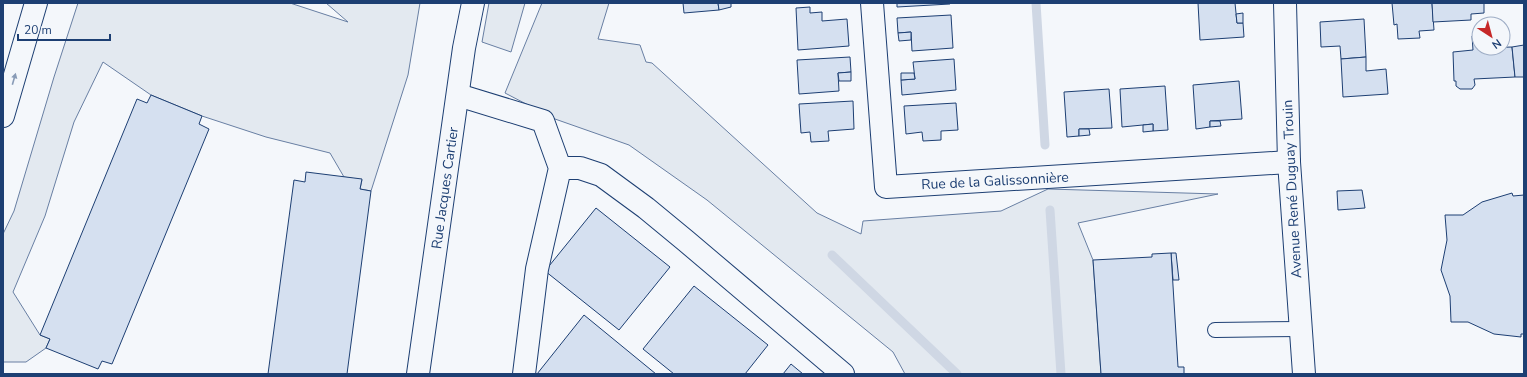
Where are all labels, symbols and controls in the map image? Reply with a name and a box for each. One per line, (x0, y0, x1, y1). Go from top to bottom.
scale bar (18, 16, 110, 42)
north arrow (1471, 16, 1511, 56)
text: 20 m (24, 22, 52, 38)
text: N (1489, 35, 1504, 52)
one-way arrow (11, 72, 17, 84)
street label: Avenue René Duguay Trouin (1278, 99, 1306, 279)
street label: Rue Jacques Cartier (427, 126, 463, 250)
street label: Rue de la Galissonnière (921, 168, 1069, 194)

